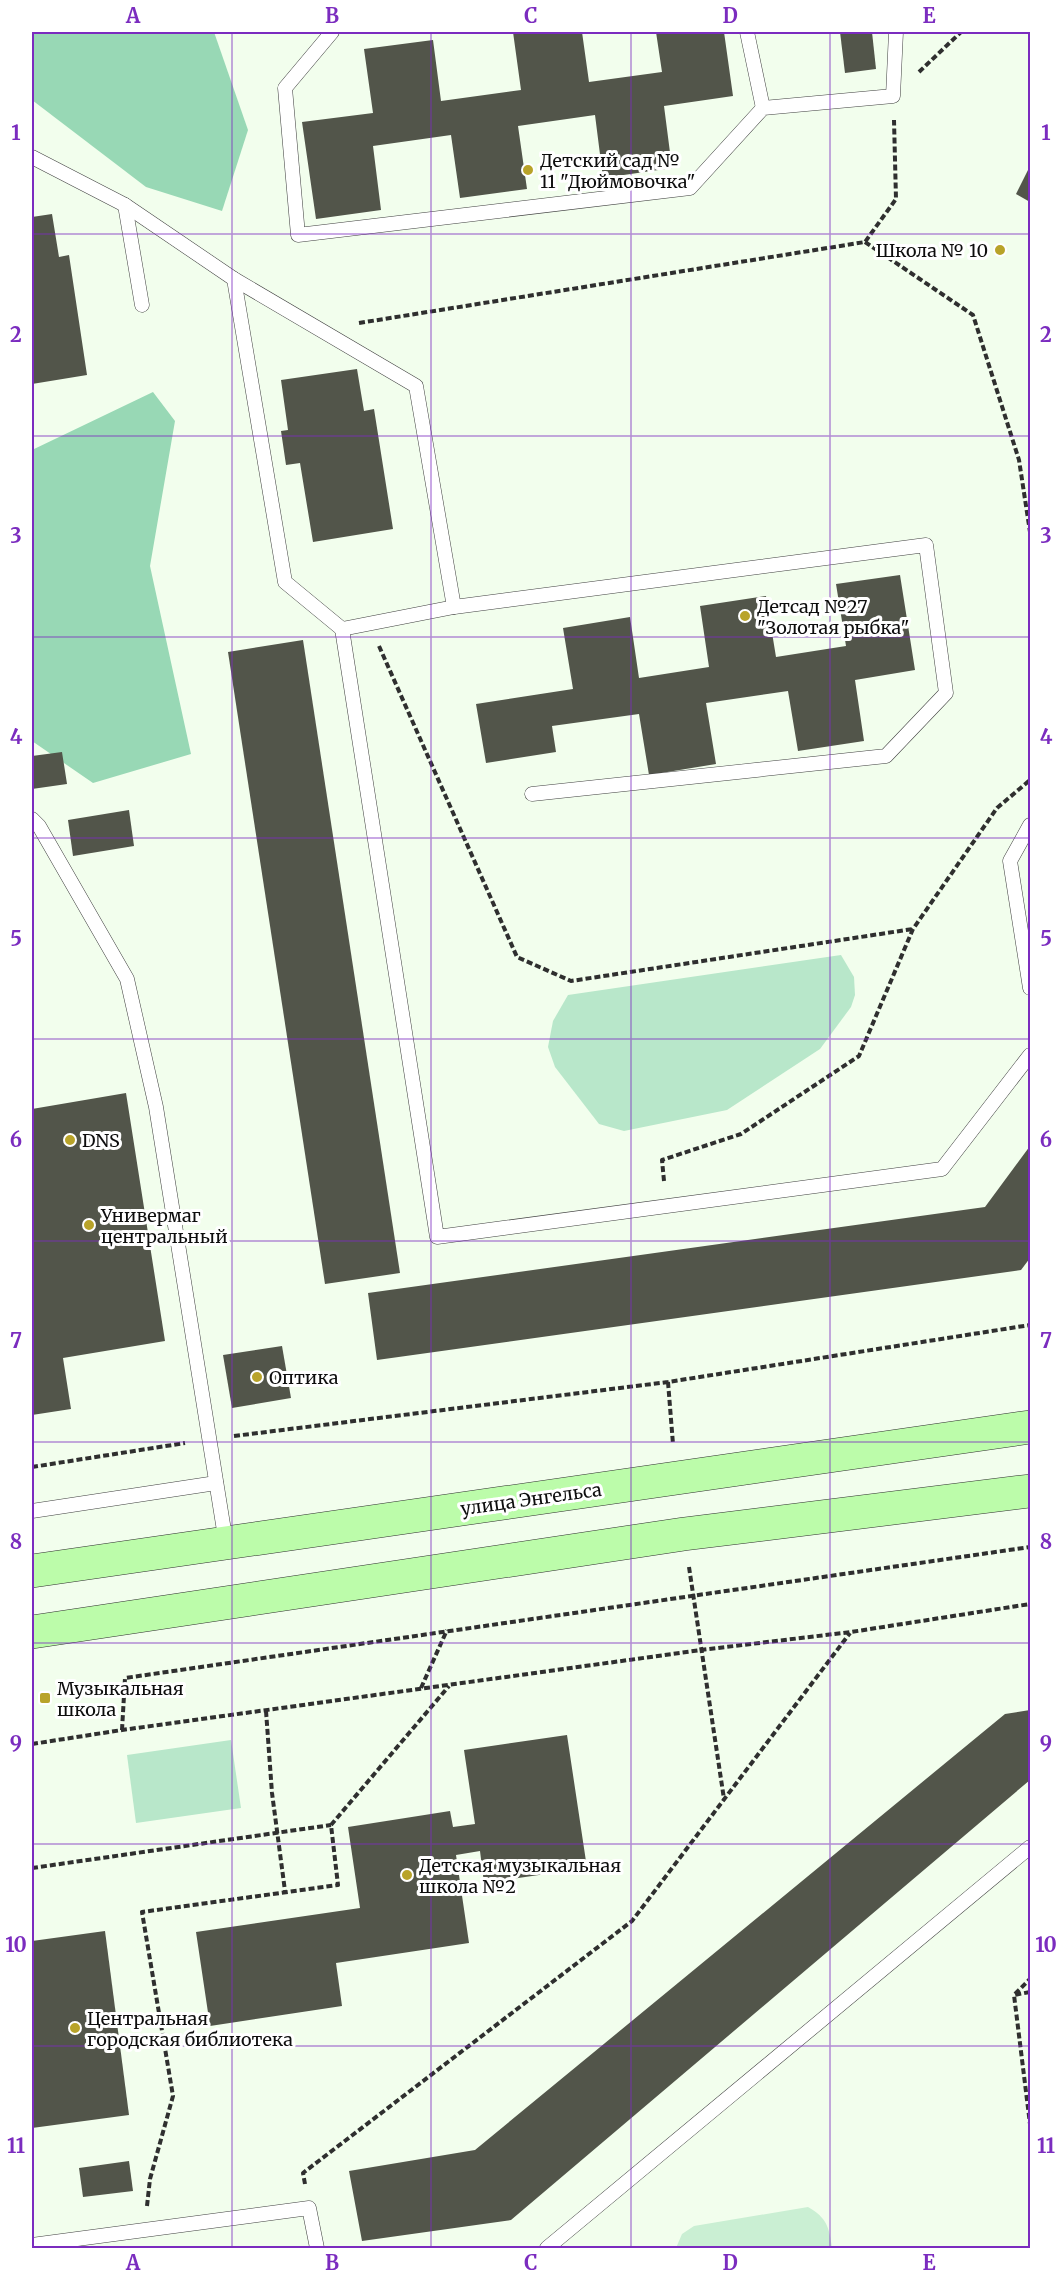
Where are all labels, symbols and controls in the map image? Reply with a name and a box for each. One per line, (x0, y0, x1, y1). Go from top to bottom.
text: A (125, 3, 141, 28)
text: B (325, 3, 339, 28)
text: C (524, 3, 538, 28)
text: D (722, 3, 738, 28)
text: E (922, 3, 936, 28)
text: 1 (11, 120, 21, 145)
text: 1 (1041, 120, 1051, 145)
place label: Детский сад № 11 "Дюймовочка" (540, 149, 695, 193)
marker: Детский сад № 11 "Дюймовочка" (521, 163, 535, 177)
place label: Школа № 10 (875, 239, 988, 262)
marker: Школа № 10 (993, 243, 1007, 257)
text: 2 (10, 322, 22, 347)
text: 2 (1040, 322, 1052, 347)
text: 3 (10, 523, 22, 548)
text: 3 (1040, 523, 1052, 548)
place label: Детсад №27 "Золотая рыбка" (757, 595, 909, 639)
marker: Детсад №27 "Золотая рыбка" (738, 609, 752, 623)
text: 4 (10, 724, 23, 749)
text: 4 (1040, 724, 1053, 749)
text: 5 (10, 926, 22, 951)
text: 5 (1040, 926, 1052, 951)
text: 6 (10, 1127, 22, 1152)
text: 6 (1040, 1127, 1052, 1152)
place label: DNS (82, 1129, 120, 1152)
marker: DNS (63, 1133, 77, 1147)
place label: Универмаг центральный (100, 1204, 228, 1248)
marker: Универмаг центральный (82, 1218, 96, 1232)
text: 7 (10, 1328, 22, 1353)
text: 7 (1040, 1328, 1052, 1353)
place label: Оптика (269, 1366, 339, 1389)
marker: Оптика (250, 1370, 264, 1384)
street label: улица Энгельса (459, 1478, 603, 1520)
text: 8 (10, 1529, 22, 1554)
text: 8 (1040, 1529, 1052, 1554)
place label: Музыкальная школа (57, 1677, 184, 1721)
marker: Музыкальная школа (38, 1691, 52, 1705)
text: 9 (10, 1731, 22, 1756)
text: 9 (1040, 1731, 1052, 1756)
place label: Детская музыкальная школа №2 (419, 1854, 622, 1898)
marker: Детская музыкальная школа №2 (400, 1868, 414, 1882)
text: 10 (5, 1932, 27, 1957)
text: 10 (1035, 1932, 1057, 1957)
place label: Центральная городская библиотека (87, 2007, 293, 2051)
marker: Центральная городская библиотека (68, 2021, 82, 2035)
text: 11 (7, 2133, 25, 2158)
text: 11 (1037, 2133, 1055, 2158)
text: A (125, 2250, 141, 2275)
text: B (325, 2250, 339, 2275)
text: C (524, 2250, 538, 2275)
text: D (722, 2250, 738, 2275)
text: E (922, 2250, 936, 2275)

